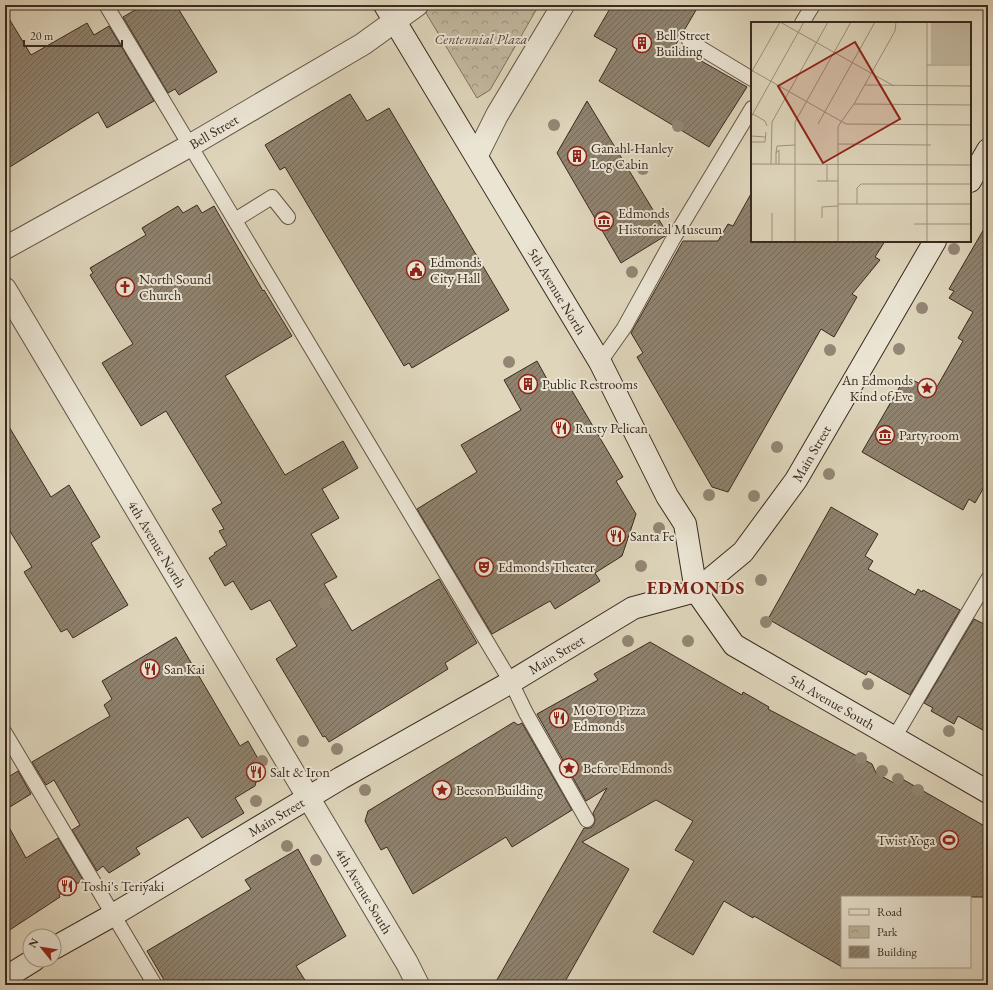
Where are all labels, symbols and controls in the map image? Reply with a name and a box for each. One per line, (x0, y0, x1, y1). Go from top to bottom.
scale bar (24, 22, 122, 48)
inset map (751, 22, 971, 242)
place label: Bell Street Building (656, 26, 711, 60)
text: 20 m (30, 28, 54, 44)
park label: Centennial Plaza (435, 30, 528, 48)
building icon: Bell Street Building (631, 32, 653, 54)
street label: Bell Street (186, 110, 242, 153)
place label: Ganahl-Hanley Log Cabin (591, 139, 674, 173)
building icon: Ganahl-Hanley Log Cabin (566, 145, 588, 167)
place label: Edmonds Historical Museum (618, 204, 722, 238)
museum icon: Edmonds Historical Museum (593, 210, 615, 232)
street label: 5th Avenue North (524, 244, 590, 338)
place label: Edmonds City Hall (430, 253, 482, 287)
public building icon: Edmonds City Hall (405, 259, 427, 281)
place label: North Sound Church (139, 270, 212, 304)
church icon: North Sound Church (114, 276, 136, 298)
place label: An Edmonds Kind of Eve (841, 371, 914, 405)
building icon: Public Restrooms (517, 373, 539, 395)
place label: Public Restrooms (542, 375, 638, 393)
place icon: An Edmonds Kind of Eve (916, 377, 938, 399)
restaurant icon: Rusty Pelican (550, 417, 572, 439)
place label: Rusty Pelican (575, 419, 649, 437)
street label: Main Street (788, 421, 835, 485)
museum icon: Party room (874, 424, 896, 446)
place label: Party room (899, 426, 959, 444)
street label: 4th Avenue North (124, 497, 190, 591)
restaurant icon: Santa Fe (605, 525, 627, 547)
place label: Santa Fe (630, 527, 675, 545)
theatre icon: Edmonds Theater (473, 556, 495, 578)
place label: Edmonds Theater (498, 558, 595, 576)
district label: EDMONDS (647, 576, 745, 599)
street label: Main Street (525, 630, 588, 678)
restaurant icon: San Kai (139, 658, 161, 680)
place label: San Kai (164, 660, 205, 678)
street label: 5th Avenue South (786, 670, 878, 734)
place label: MOTO Pizza Edmonds (573, 701, 646, 735)
restaurant icon: MOTO Pizza Edmonds (548, 707, 570, 729)
place icon: Before Edmonds (558, 757, 580, 779)
place label: Before Edmonds (583, 759, 673, 777)
restaurant icon: Salt & Iron (245, 761, 267, 783)
place label: Salt & Iron (270, 763, 330, 781)
place icon: Beeson Building (431, 779, 453, 801)
place label: Beeson Building (456, 781, 544, 799)
street label: Main Street (245, 793, 308, 841)
sports icon: Twist Yoga (938, 829, 960, 851)
place label: Twist Yoga (877, 831, 935, 849)
street label: 4th Avenue South (332, 845, 397, 937)
restaurant icon: Toshi's Teriyaki (56, 875, 78, 897)
place label: Toshi's Teriyaki (81, 877, 165, 895)
legend (841, 896, 971, 968)
text: Road (877, 904, 903, 920)
text: Park (877, 924, 898, 940)
north arrow (22, 928, 62, 968)
text: N (25, 936, 42, 950)
text: Building (877, 944, 918, 960)

